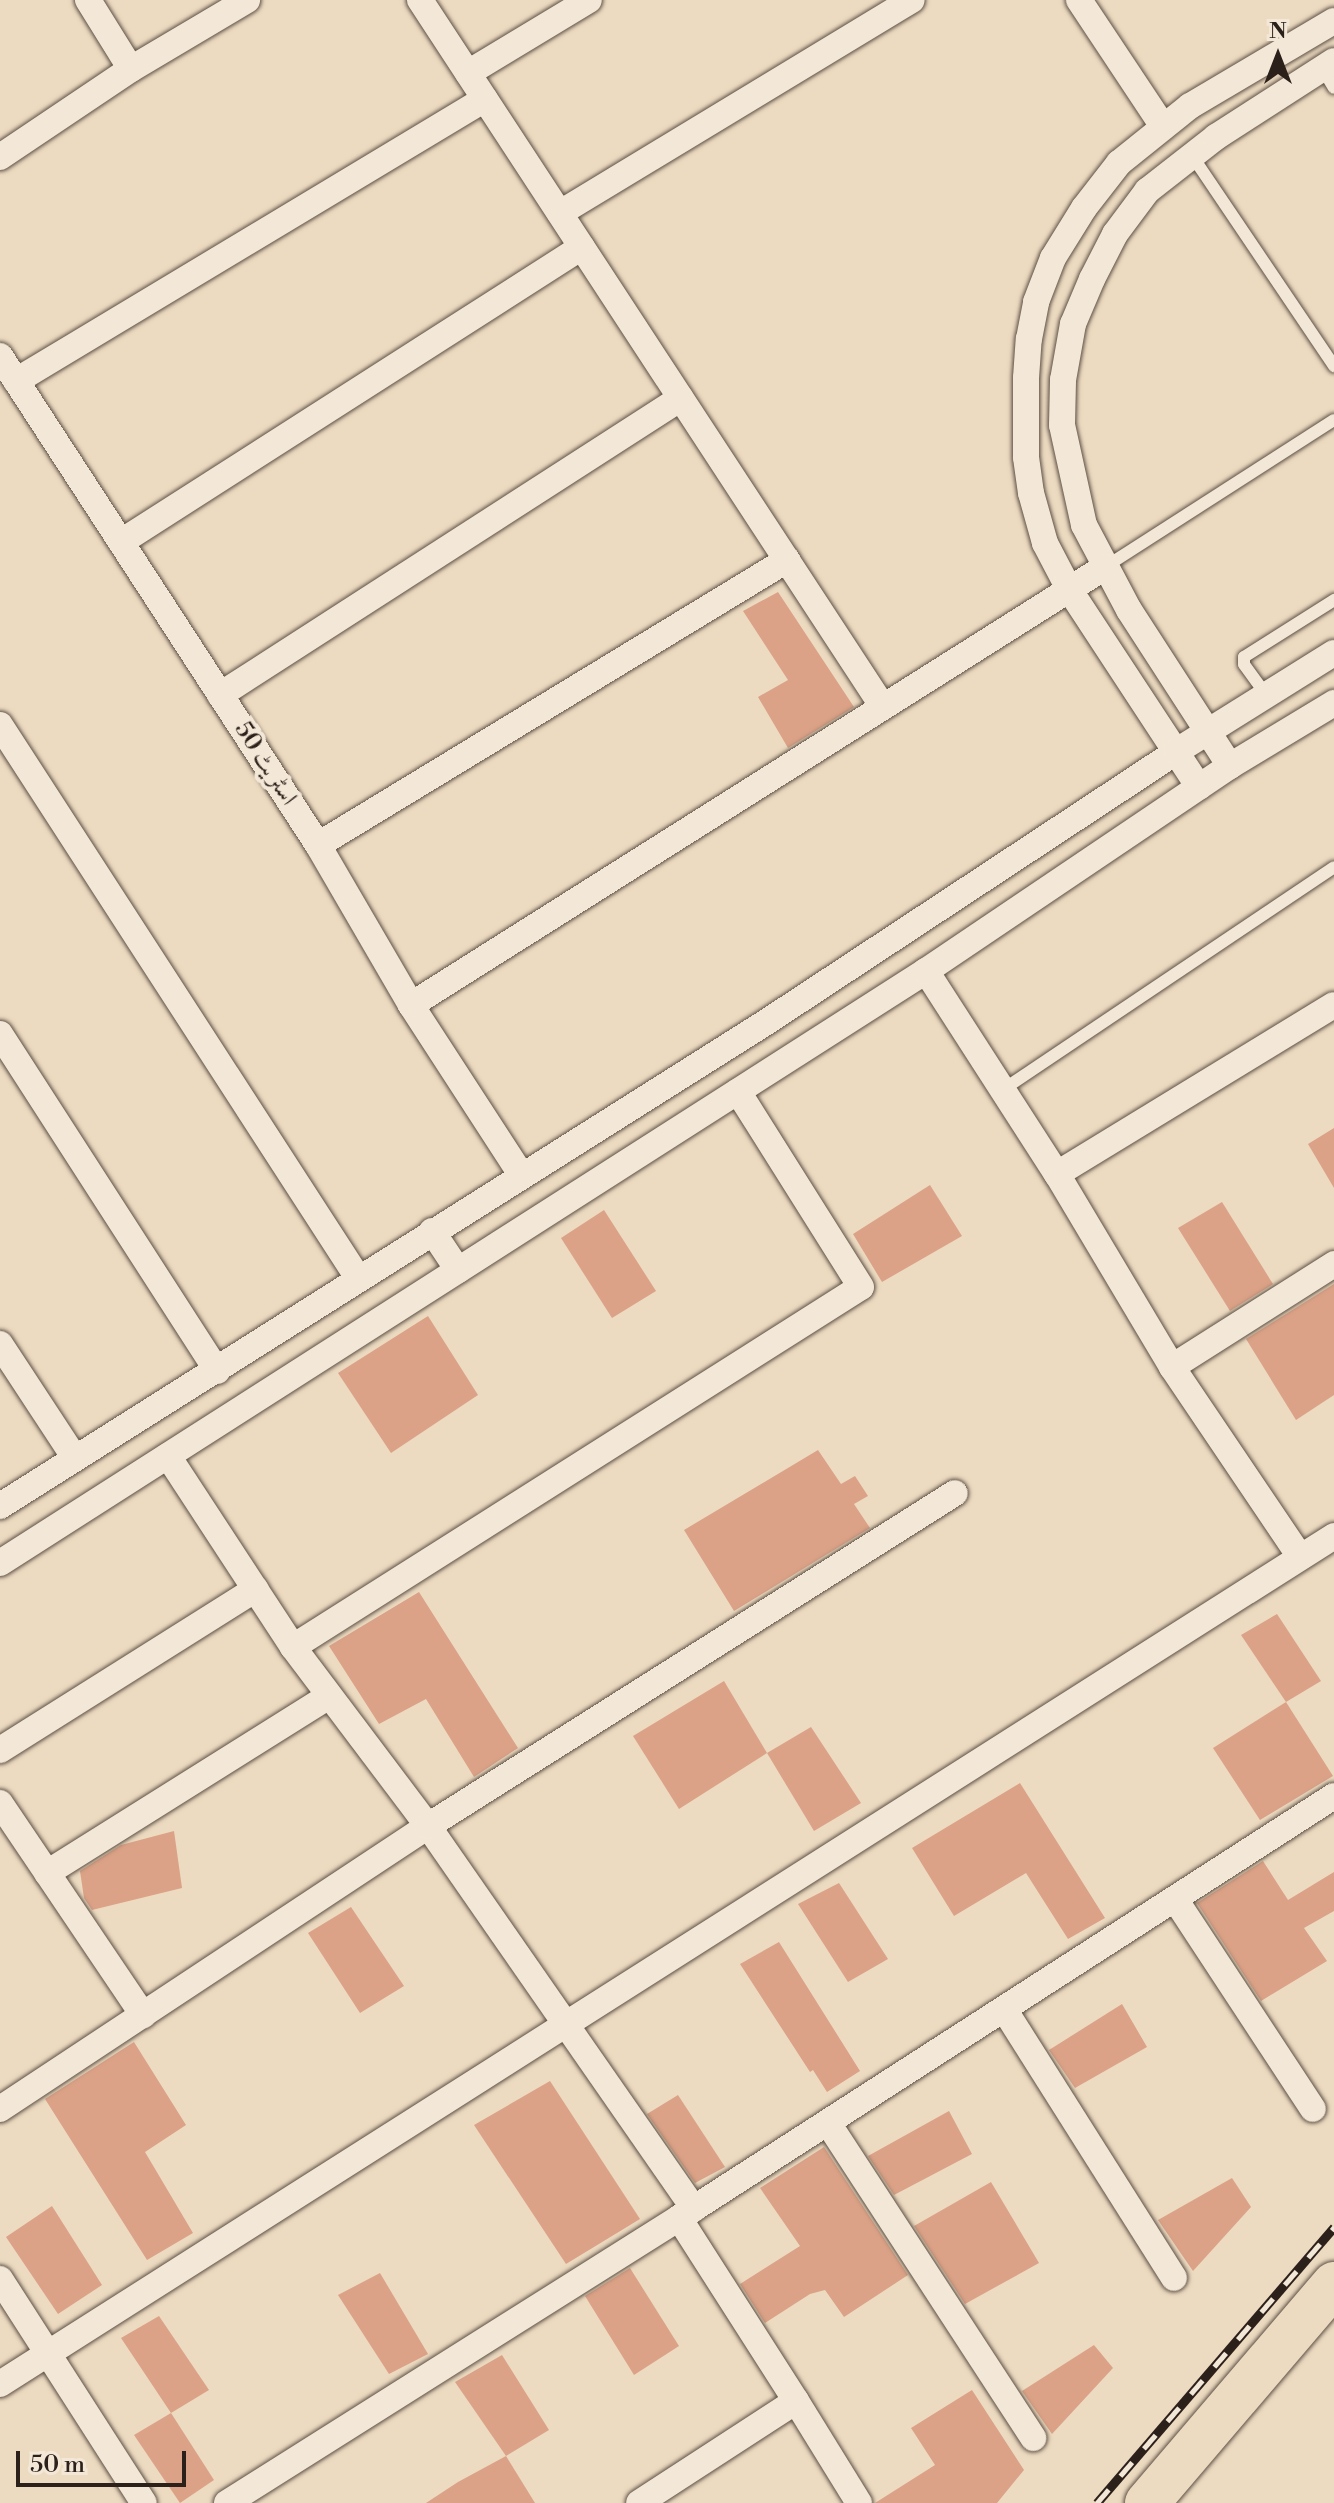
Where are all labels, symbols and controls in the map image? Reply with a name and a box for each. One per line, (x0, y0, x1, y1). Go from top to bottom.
north arrow (1238, 16, 1318, 96)
text: N (1269, 18, 1287, 45)
street label: اسٹریٹ 50 (227, 717, 303, 811)
scale bar (20, 2435, 190, 2485)
text: 50 m (30, 2450, 85, 2480)

